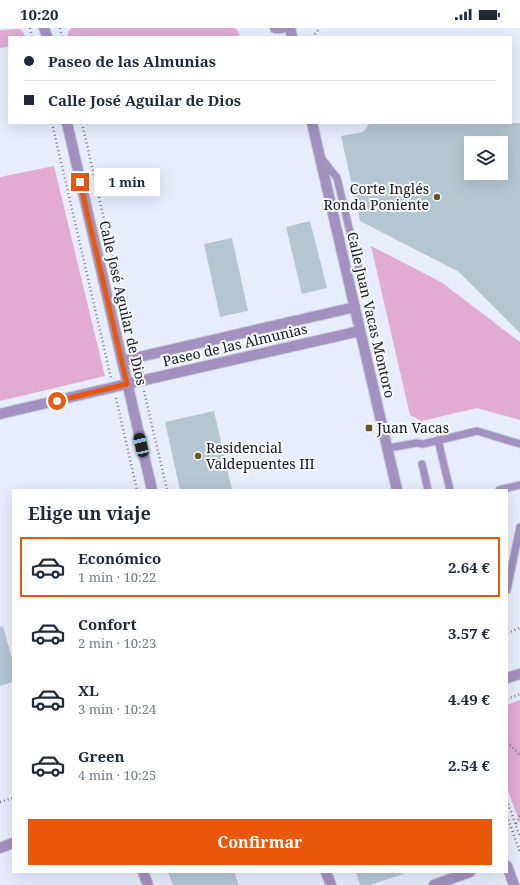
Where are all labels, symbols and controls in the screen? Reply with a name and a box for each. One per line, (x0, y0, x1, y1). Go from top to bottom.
text: 10:20 (20, 4, 58, 24)
text: Paseo de las Almunias (48, 51, 216, 71)
text: Calle José Aguilar de Dios (48, 90, 241, 110)
map controls (464, 136, 508, 180)
button: layers (464, 136, 508, 180)
callout: 1 min (94, 168, 160, 196)
route end (71, 173, 89, 191)
text: 1 min (109, 173, 145, 191)
place label: Corte Inglés Ronda Poniente (324, 179, 429, 214)
marker: Corte Inglés Ronda Poniente (432, 192, 442, 202)
street label: Calle José Aguilar de Dios (95, 219, 152, 387)
street label: Calle Juan Vacas Montoro (343, 230, 400, 400)
street label: Paseo de las Almunias (161, 319, 309, 370)
route start (48, 392, 66, 410)
place label: Juan Vacas (376, 418, 449, 437)
marker: Juan Vacas (364, 423, 374, 433)
car (132, 432, 150, 458)
place label: Residencial Valdepuentes III (206, 438, 315, 473)
marker: Residencial Valdepuentes III (193, 451, 203, 461)
text: Elige un viaje (28, 501, 151, 525)
text: Económico (78, 548, 161, 568)
icon: car (30, 549, 66, 585)
text: 2.64 € (448, 557, 490, 577)
text: 1 min · 10:22 (78, 568, 156, 586)
text: Confort (78, 614, 137, 634)
icon: car (30, 615, 66, 651)
text: 3.57 € (448, 623, 490, 643)
text: 2 min · 10:23 (78, 634, 156, 652)
text: XL (78, 680, 99, 700)
icon: car (30, 681, 66, 717)
text: 4.49 € (448, 689, 490, 709)
text: 3 min · 10:24 (78, 700, 156, 718)
text: Green (78, 746, 125, 766)
icon: car (30, 747, 66, 783)
text: 2.54 € (448, 755, 490, 775)
text: 4 min · 10:25 (78, 766, 156, 784)
button: Confirmar (28, 819, 492, 865)

